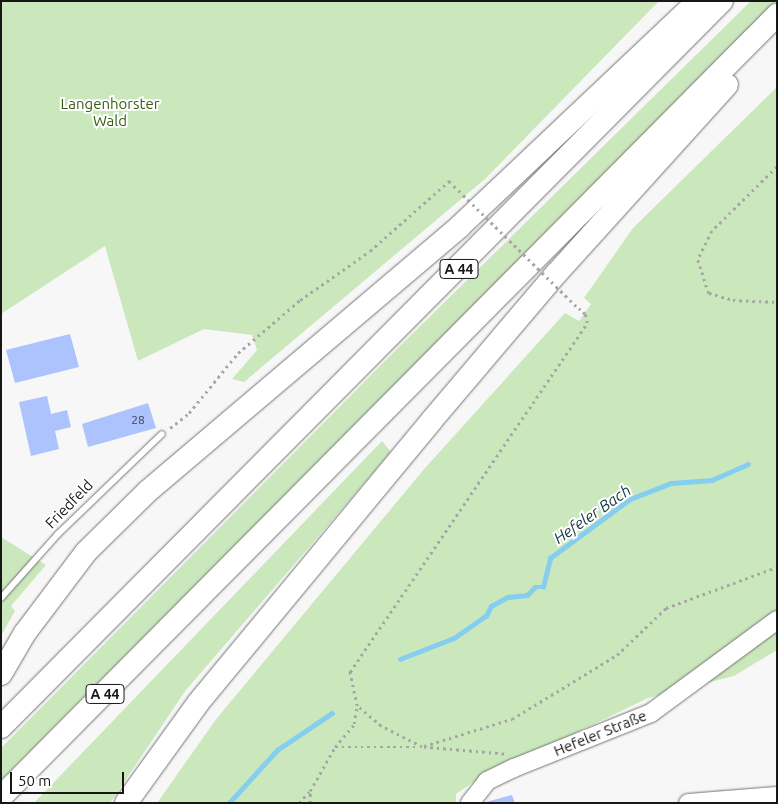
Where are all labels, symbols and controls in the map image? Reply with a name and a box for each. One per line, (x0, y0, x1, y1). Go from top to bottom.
park label: Langenhorster Wald (61, 94, 159, 129)
road number: A 44 (439, 258, 479, 280)
house number: 28 (131, 413, 145, 427)
street label: Friedfeld (41, 476, 97, 532)
water label: Hefeler Bach (550, 480, 634, 548)
road number: A 44 (85, 682, 125, 706)
street label: Hefeler Straße (551, 706, 649, 760)
scale bar (12, 762, 126, 794)
text: 50 m (18, 772, 51, 789)

